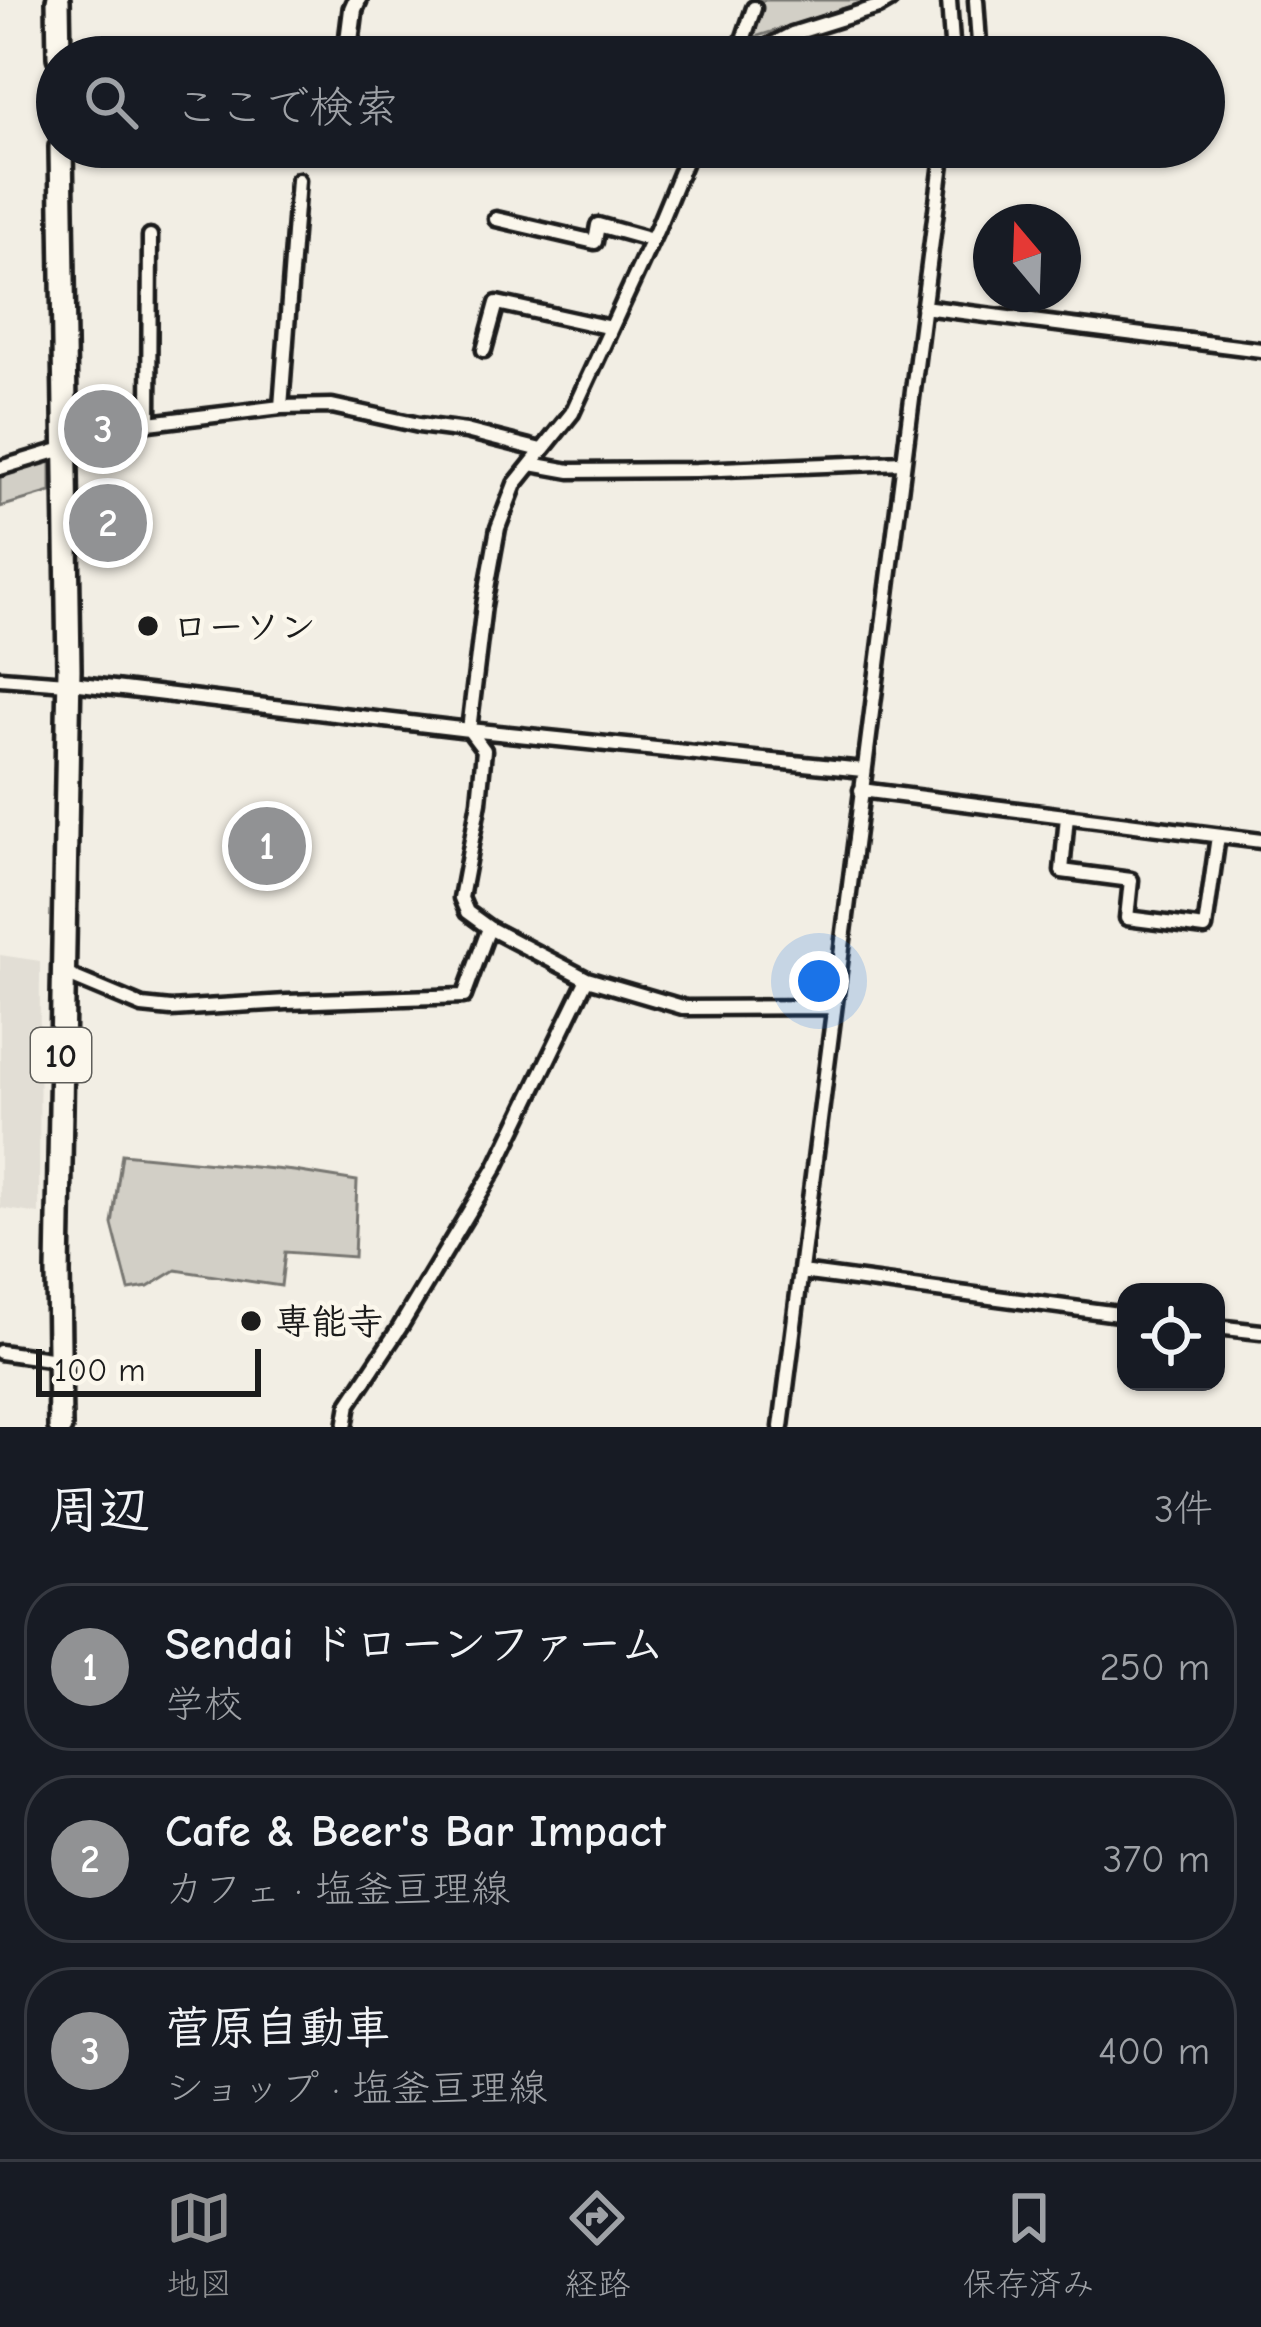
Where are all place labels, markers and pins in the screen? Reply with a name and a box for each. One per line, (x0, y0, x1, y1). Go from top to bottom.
pin: 3 (64, 384, 142, 474)
pin: 2 (69, 478, 147, 568)
place label: ローソン (172, 607, 316, 648)
marker: ローソン (135, 613, 161, 639)
pin: 1 (228, 801, 306, 891)
place label: 専能寺 (275, 1302, 383, 1343)
marker: 専能寺 (238, 1308, 264, 1334)

